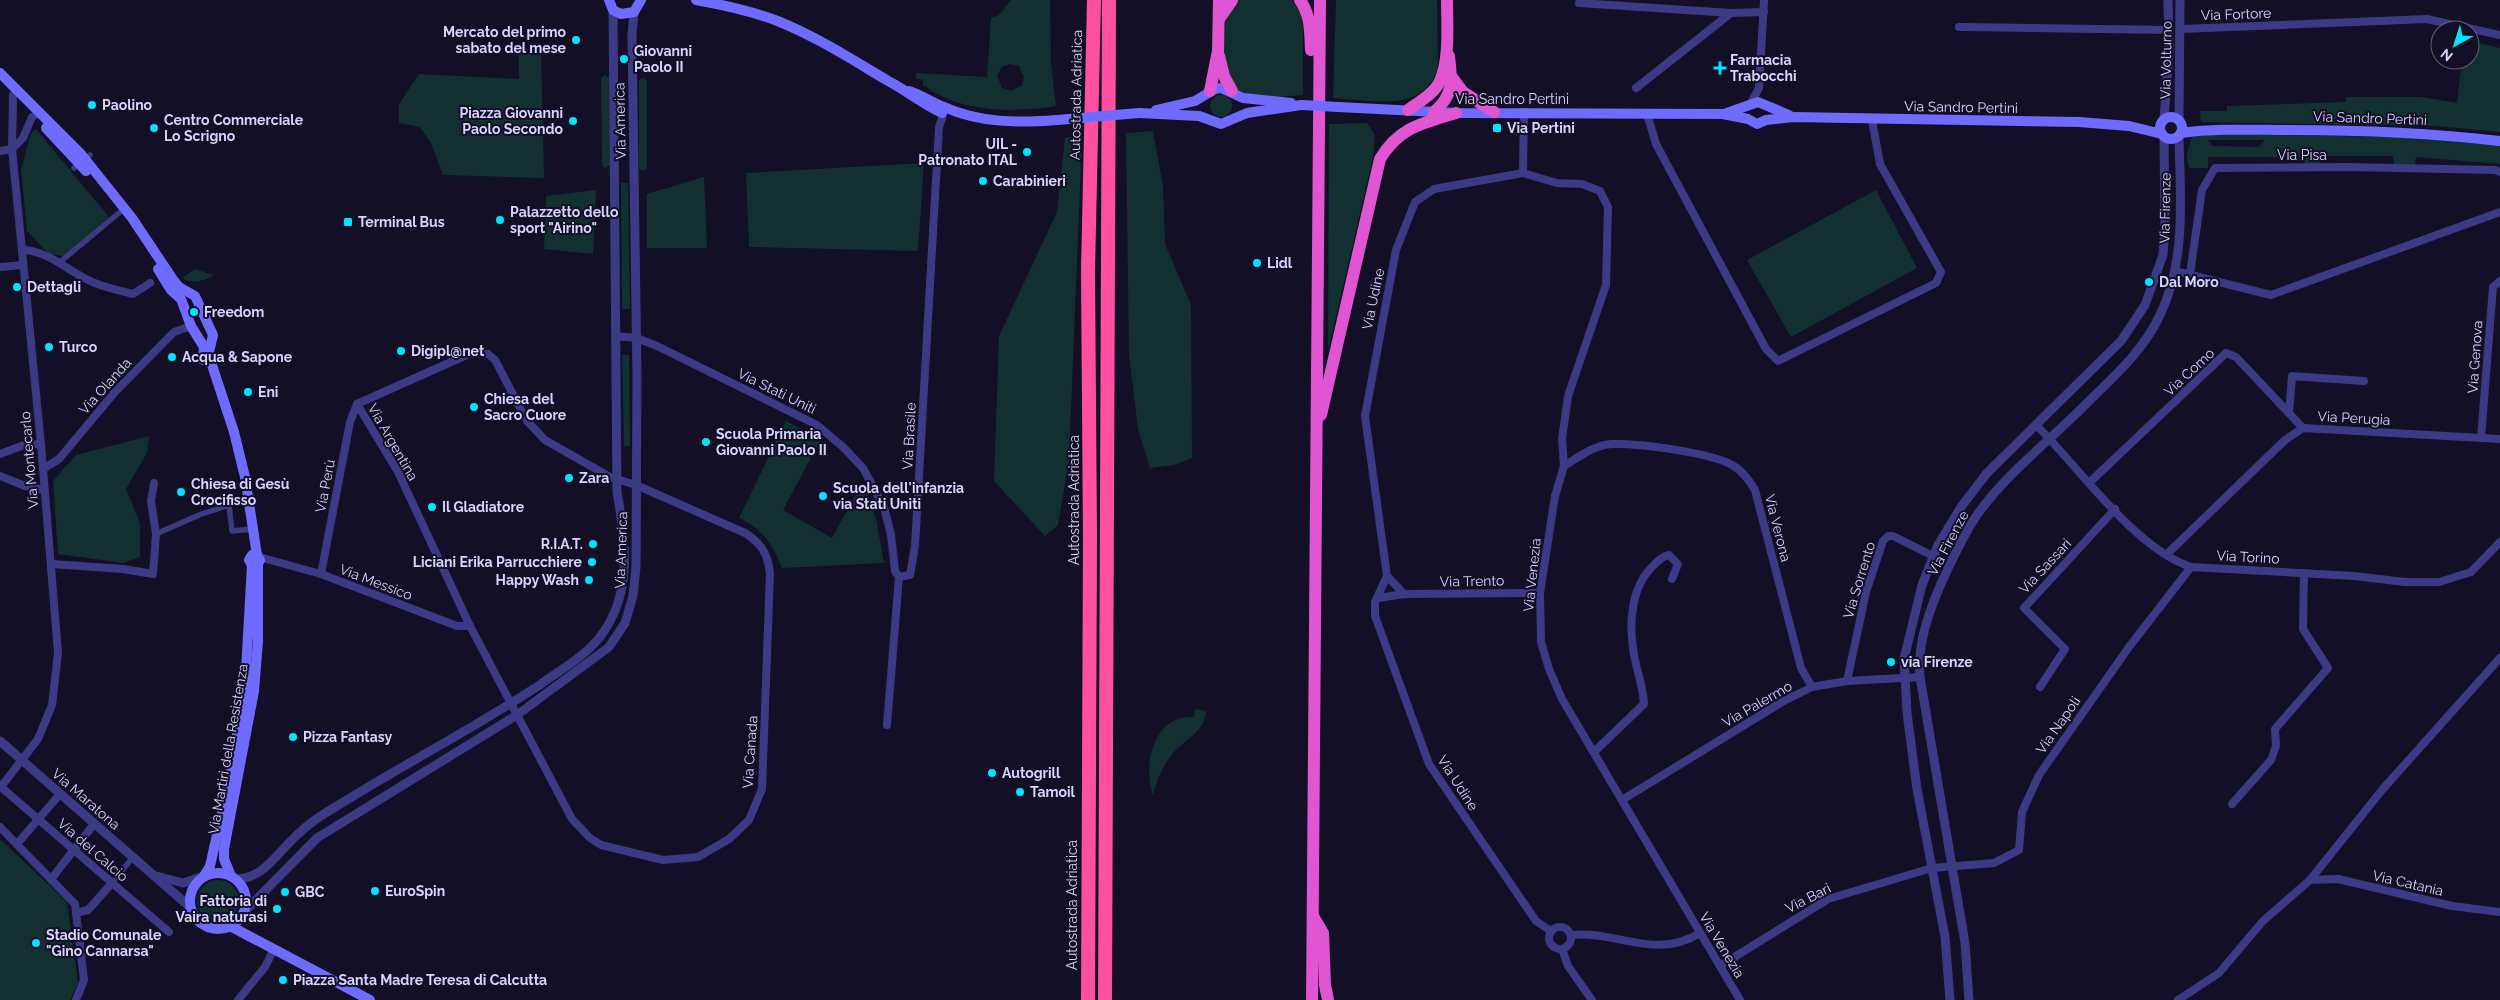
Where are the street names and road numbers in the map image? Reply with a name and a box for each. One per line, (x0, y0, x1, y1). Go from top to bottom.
street label: Via Fortore (2200, 5, 2272, 23)
street label: Via Volturno (2157, 21, 2175, 99)
street label: Autostrada Adriatica (1067, 30, 1085, 160)
street label: Via America (611, 82, 629, 160)
street label: Via Sandro Pertini (1455, 91, 1569, 107)
street label: Via Sandro Pertini (1904, 98, 2018, 116)
street label: Via Sandro Pertini (2313, 108, 2427, 128)
street label: Via Pisa (2277, 147, 2327, 163)
street label: Via Firenze (2156, 172, 2174, 244)
street label: Via Udine (1359, 267, 1387, 331)
street label: Via Genova (2464, 320, 2486, 394)
street label: Via Como (2161, 345, 2217, 399)
street label: Via Olanda (76, 355, 134, 417)
street label: Via Stati Uniti (735, 365, 819, 417)
street label: Via Argentina (365, 401, 421, 483)
street label: Via Brasile (899, 402, 919, 470)
street label: Via Perugia (2317, 408, 2391, 428)
street label: Via Montecarlo (17, 411, 41, 509)
street label: Autostrada Adriatica (1066, 435, 1082, 565)
street label: Via Perù (312, 458, 338, 514)
street label: Via Verona (1762, 493, 1794, 563)
street label: Via Firenze (1924, 508, 1972, 578)
street label: Via America (612, 511, 630, 589)
street label: Via Sassari (2016, 535, 2074, 597)
street label: Via Venezia (1520, 537, 1544, 613)
street label: Via Sorrento (1840, 540, 1878, 620)
street label: Via Torino (2216, 547, 2280, 567)
street label: Via Messico (337, 561, 415, 603)
street label: Via Trento (1440, 572, 1504, 590)
street label: Via Martiri della Resistenza (205, 663, 251, 835)
street label: Via Palermo (1719, 678, 1795, 730)
street label: Via Napoli (2033, 693, 2083, 757)
street label: Via Canada (739, 715, 761, 789)
street label: Via Udine (1434, 752, 1482, 814)
street label: Via Maratona (49, 765, 123, 833)
street label: Via del Calcio (55, 815, 131, 885)
street label: Autostrada Adriatica (1064, 840, 1080, 970)
street label: Via Catania (2371, 867, 2445, 899)
street label: Via Bari (1783, 880, 1833, 916)
street label: Via Venezia (1696, 909, 1748, 981)

